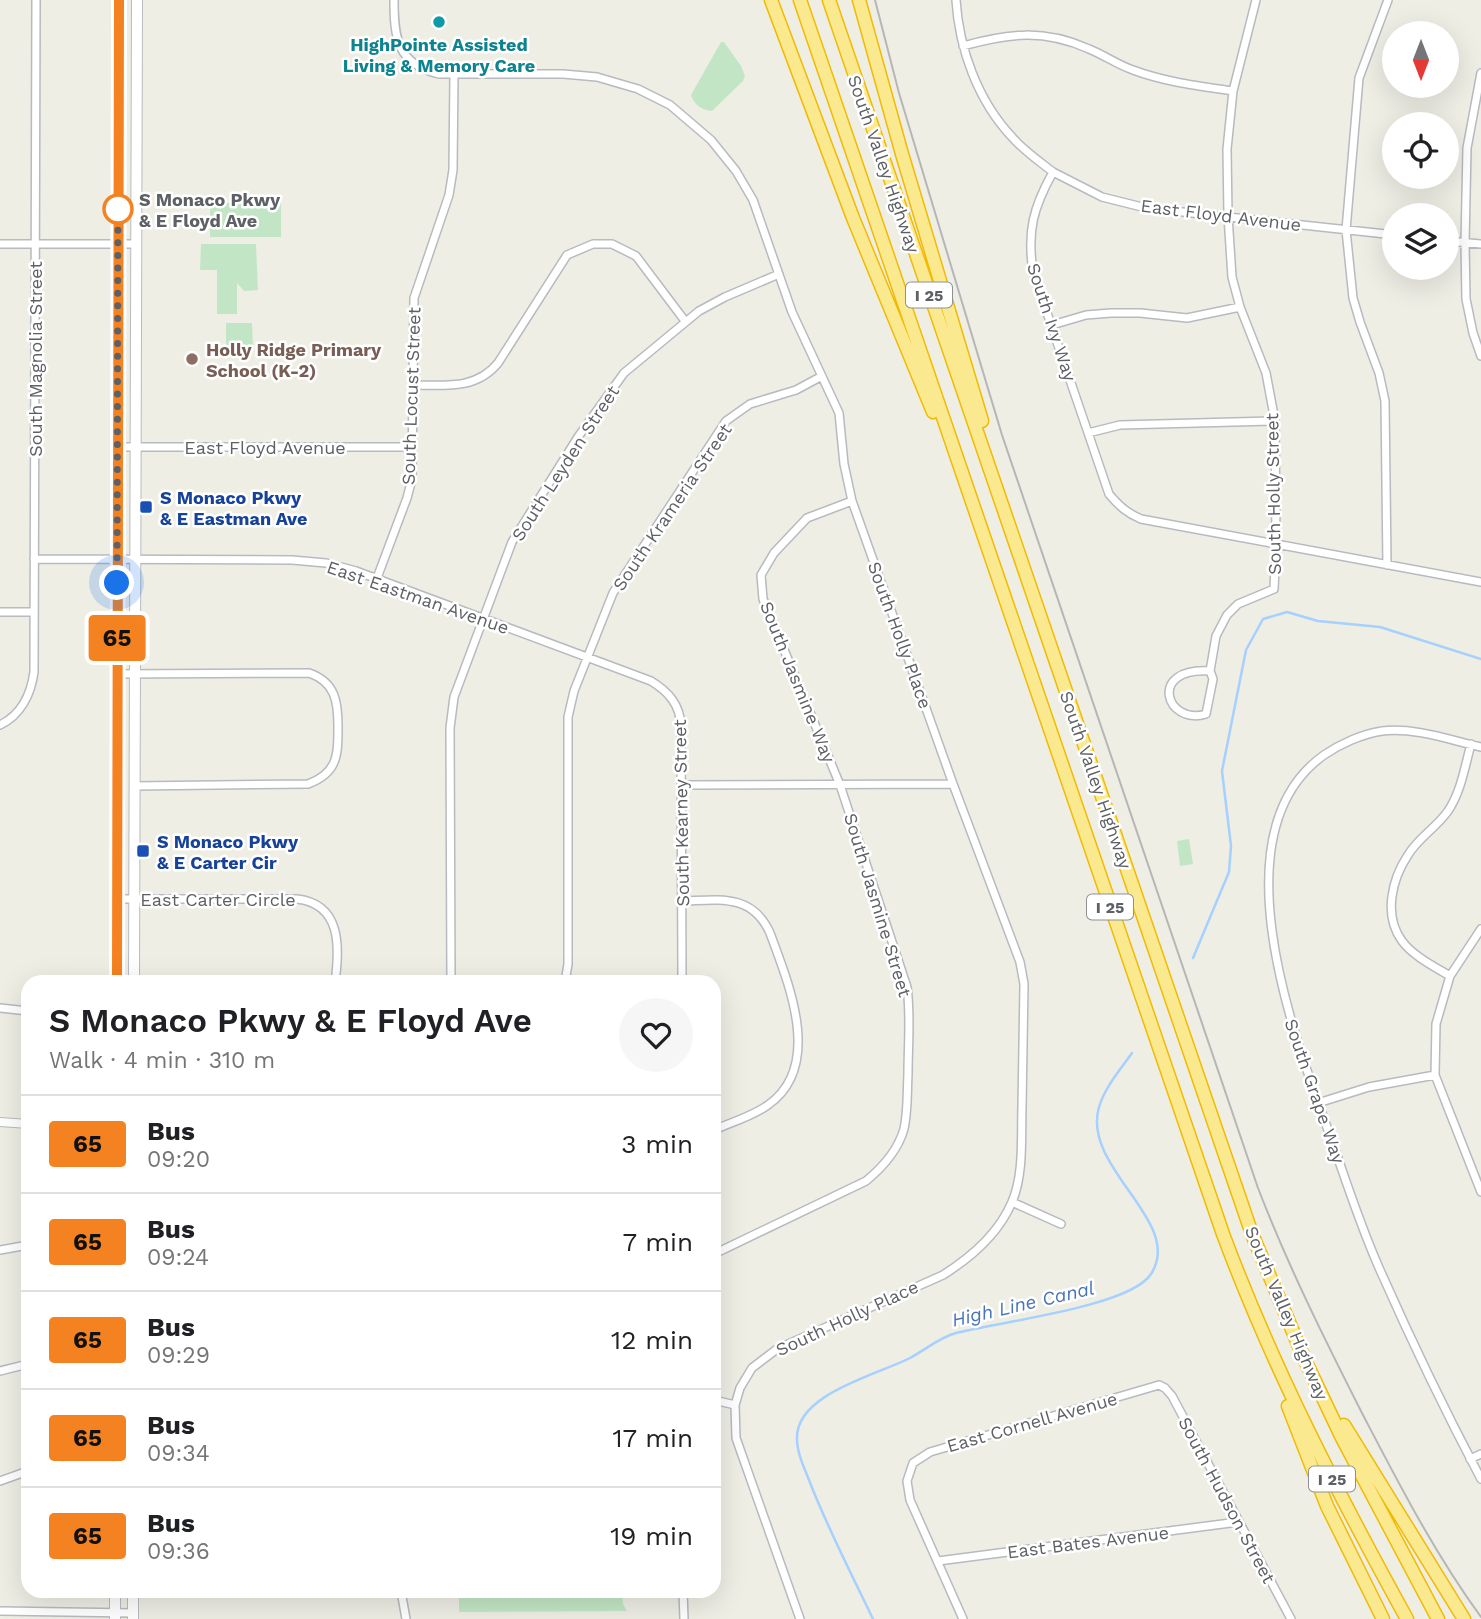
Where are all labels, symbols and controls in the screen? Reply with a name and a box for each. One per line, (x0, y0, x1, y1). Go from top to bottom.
marker: HighPointe Assisted Living & Memory Care (431, 14, 447, 30)
north arrow (1382, 21, 1460, 98)
map controls (1382, 21, 1459, 280)
place label: HighPointe Assisted Living & Memory Care (343, 34, 535, 76)
street label: South Valley Highway (844, 72, 925, 256)
button: locate (1382, 112, 1459, 189)
place label: S Monaco Pkwy & E Floyd Ave (139, 189, 281, 231)
marker: S Monaco Pkwy & E Floyd Ave (103, 194, 133, 224)
street label: East Floyd Avenue (1140, 195, 1302, 235)
button: layers (1382, 203, 1459, 280)
street label: South Ivy Way (1023, 260, 1081, 384)
street label: South Magnolia Street (25, 261, 46, 457)
road number: I 25 (906, 282, 952, 308)
street label: South Locust Street (397, 306, 425, 485)
place label: Holly Ridge Primary School (K-2) (206, 339, 382, 381)
marker: Holly Ridge Primary School (K-2) (184, 351, 200, 367)
street label: South Leyden Street (507, 381, 623, 545)
street label: South Holly Street (1261, 412, 1285, 575)
street label: South Krameria Street (608, 419, 736, 595)
street label: East Floyd Avenue (184, 437, 346, 458)
place label: S Monaco Pkwy & E Eastman Ave (160, 487, 307, 529)
marker: S Monaco Pkwy & E Eastman Ave (138, 499, 154, 515)
street label: East Eastman Avenue (324, 556, 512, 638)
street label: South Holly Place (864, 559, 936, 711)
your location (99, 565, 134, 600)
street label: South Jasmine Way (756, 598, 840, 766)
line badge: 65 (86, 615, 148, 661)
text: 65 (103, 624, 131, 652)
street label: South Valley Highway (1056, 688, 1137, 872)
street label: South Kearney Street (669, 719, 693, 907)
street label: South Jasmine Street (840, 811, 916, 1000)
place label: S Monaco Pkwy & E Carter Cir (157, 831, 299, 873)
marker: S Monaco Pkwy & E Carter Cir (135, 843, 151, 859)
street label: East Carter Circle (140, 889, 296, 910)
road number: I 25 (1087, 894, 1133, 920)
button: heart (619, 998, 693, 1072)
text: S Monaco Pkwy & E Floyd Ave (49, 1001, 532, 1040)
street label: South Grape Way (1280, 1016, 1350, 1167)
text: Walk · 4 min · 310 m (49, 1047, 275, 1074)
text: Bus (147, 1116, 195, 1146)
text: 3 min (621, 1129, 693, 1159)
text: 65 (73, 1130, 102, 1158)
text: 09:20 (147, 1146, 210, 1173)
text: Bus (147, 1214, 195, 1244)
street label: South Valley Highway (1241, 1223, 1333, 1404)
text: 7 min (623, 1227, 693, 1257)
text: 65 (73, 1228, 102, 1256)
text: 09:24 (147, 1244, 209, 1271)
street label: South Holly Place (772, 1276, 922, 1360)
water label: High Line Canal (949, 1276, 1097, 1332)
text: Bus (147, 1312, 195, 1342)
text: 12 min (611, 1325, 693, 1355)
text: 65 (73, 1326, 102, 1354)
text: 09:29 (147, 1342, 210, 1369)
street label: East Cornell Avenue (944, 1388, 1120, 1456)
text: Bus (147, 1410, 195, 1440)
street label: South Hudson Street (1174, 1413, 1280, 1587)
text: 17 min (612, 1423, 693, 1453)
text: 65 (73, 1424, 102, 1452)
text: 09:34 (147, 1440, 210, 1467)
road number: I 25 (1309, 1466, 1355, 1492)
text: Bus (147, 1508, 195, 1538)
text: 19 min (610, 1521, 693, 1551)
text: 65 (73, 1522, 102, 1550)
street label: East Bates Avenue (1006, 1522, 1170, 1562)
text: 09:36 (147, 1538, 210, 1565)

